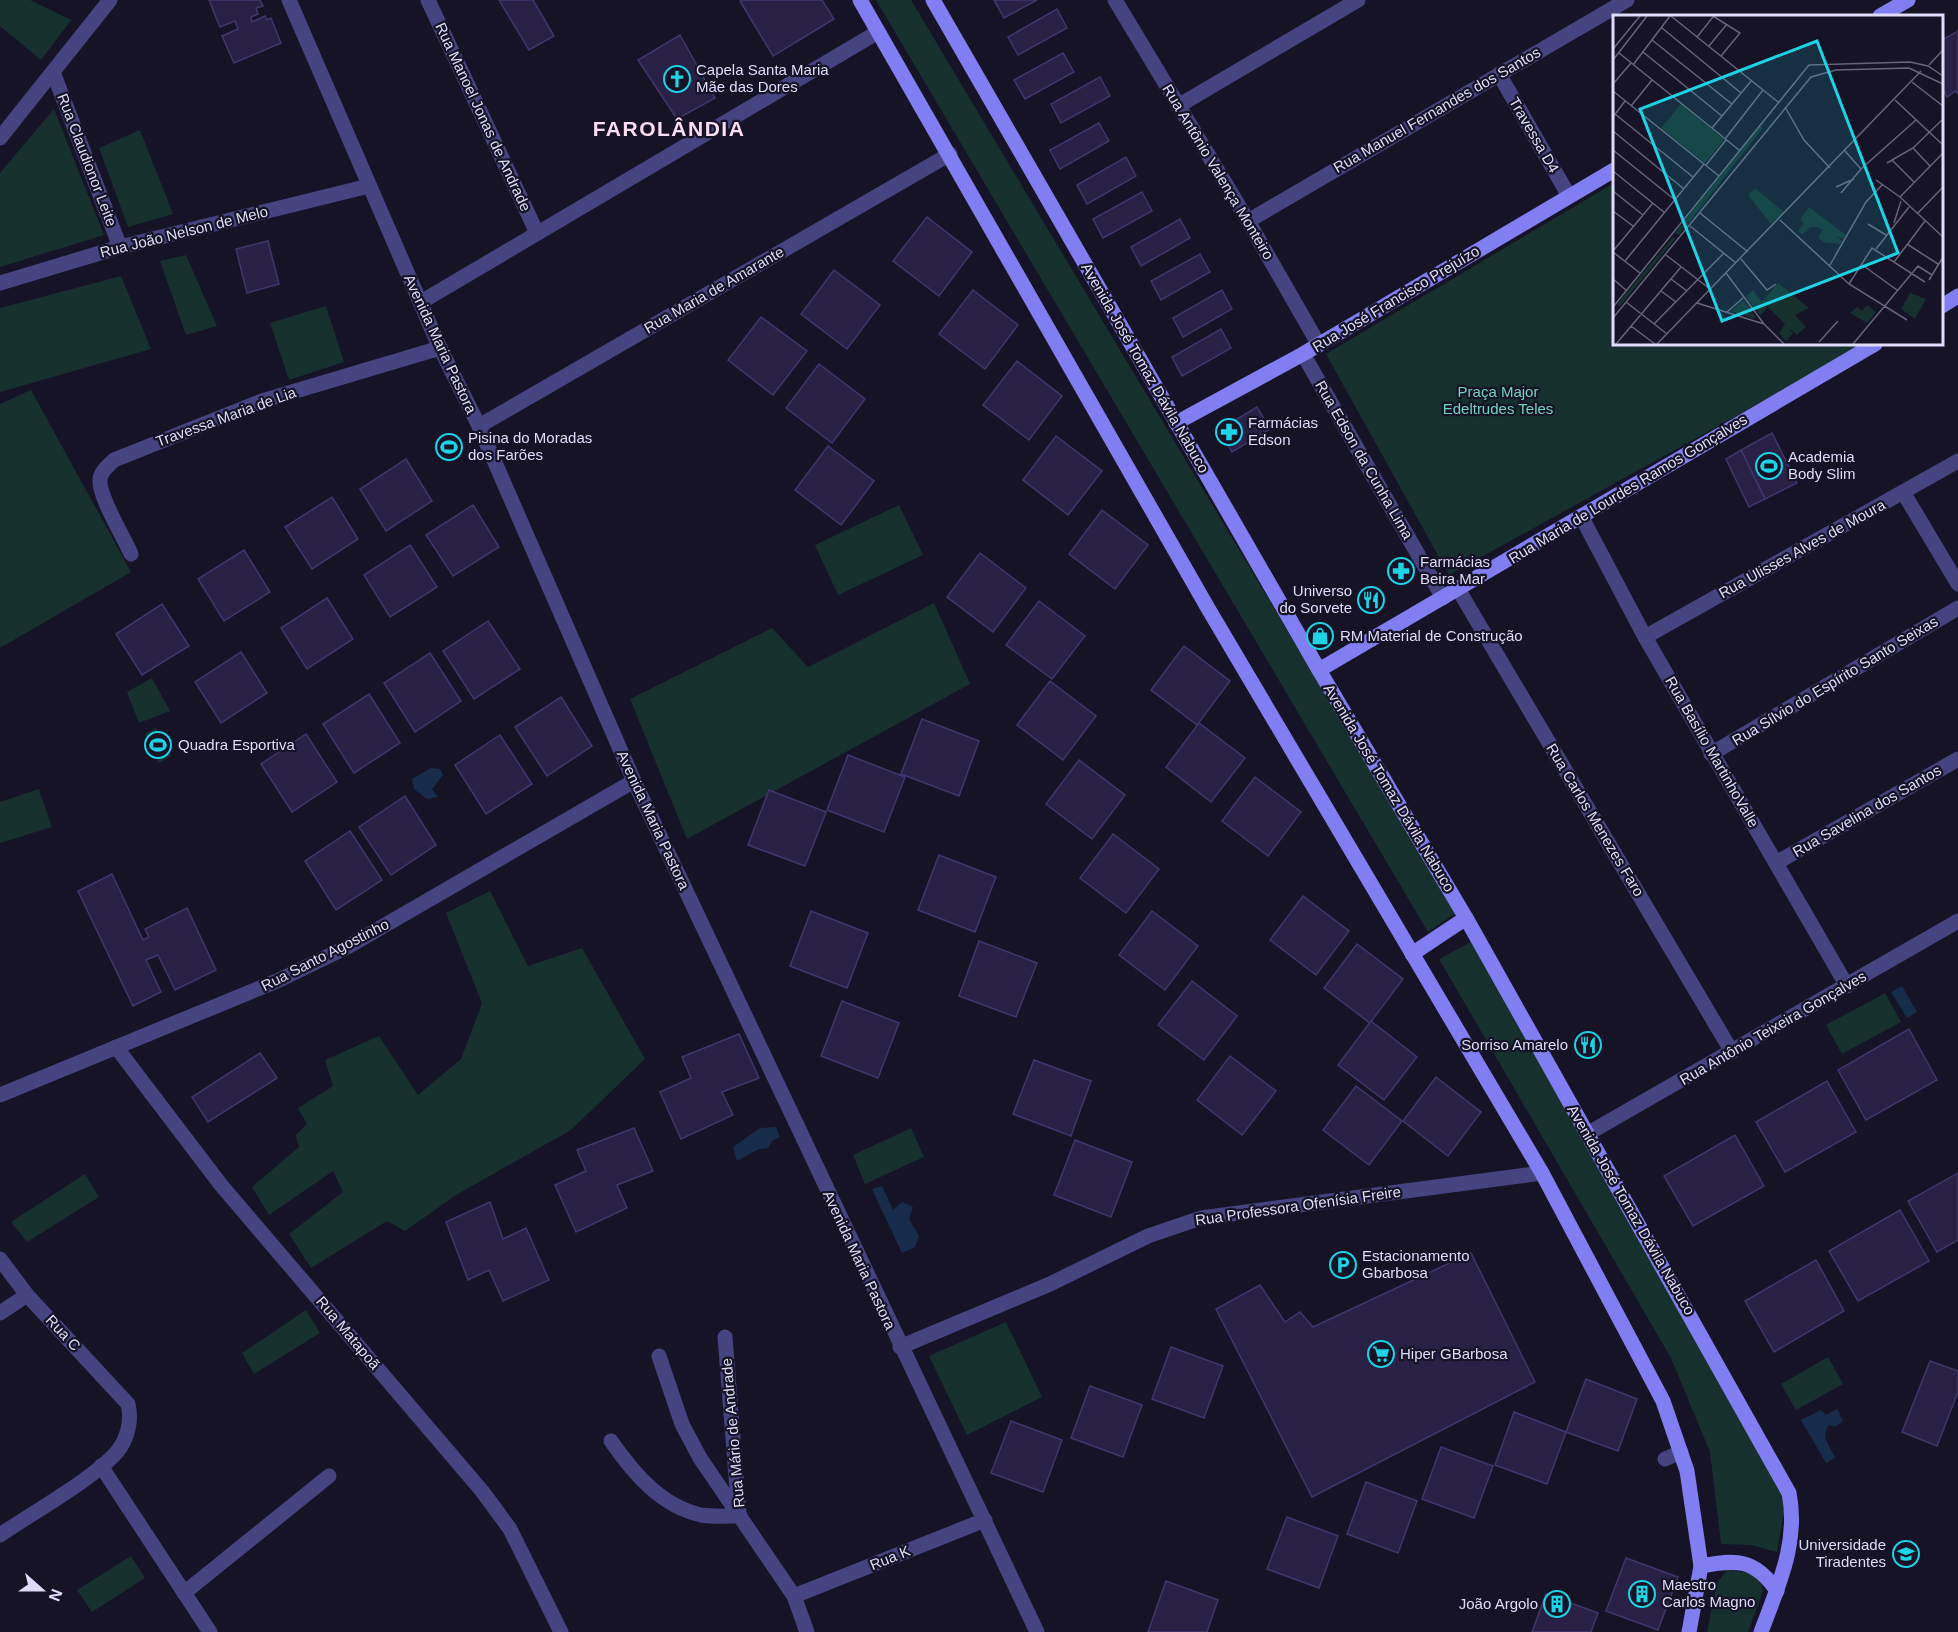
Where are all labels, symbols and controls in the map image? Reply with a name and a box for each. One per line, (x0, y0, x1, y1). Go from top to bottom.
inset map (1613, 15, 1943, 345)
street label: Rua Manoel Jonas de Andrade (432, 20, 535, 214)
street label: Rua Manuel Fernandes dos Santos (1330, 43, 1543, 176)
place label: Capela Santa Maria Mãe das Dores (696, 61, 829, 95)
church icon: Capela Santa Maria Mãe das Dores (662, 64, 692, 94)
street label: Rua Antônio Valença Monteiro (1159, 81, 1278, 262)
street label: Rua Claudionor Leite (54, 91, 121, 229)
street label: Travessa D4 (1506, 94, 1563, 176)
district label: FAROLÂNDIA (593, 117, 745, 140)
street label: Rua João Nelson de Melo (98, 202, 270, 261)
street label: Rua José Francisco Prejuízo (1309, 242, 1482, 355)
street label: Rua Maria de Amarante (641, 243, 787, 337)
street label: Avenida José Tomaz Dávila Nabuco (1078, 260, 1213, 476)
street label: Avenida Maria Pastora (401, 272, 480, 417)
street label: Rua Edson da Cunha Lima (1312, 378, 1417, 543)
street label: Travessa Maria de Lia (153, 383, 299, 450)
park label: Praça Major Edeltrudes Teles (1443, 383, 1553, 417)
street label: Rua Maria de Lourdes Ramos Gonçalves (1505, 410, 1750, 567)
place label: Farmácias Edson (1248, 414, 1318, 448)
pharmacy icon: Farmácias Edson (1214, 417, 1244, 447)
place label: Pisina do Moradas dos Farões (468, 429, 592, 463)
sports icon: Pisina do Moradas dos Farões (434, 432, 464, 462)
place label: Academia Body Slim (1788, 448, 1856, 482)
sports icon: Academia Body Slim (1754, 451, 1784, 481)
street label: Rua Ulisses Alves de Moura (1716, 495, 1888, 601)
place label: Farmácias Beira Mar (1420, 553, 1490, 587)
pharmacy icon: Farmácias Beira Mar (1386, 556, 1416, 586)
place label: Universo do Sorvete (1279, 582, 1352, 616)
restaurant icon: Universo do Sorvete (1356, 585, 1386, 615)
street label: Rua Sílvio do Espírito Santo Seixas (1729, 612, 1941, 749)
shop icon: RM Material de Construção (1305, 621, 1335, 651)
place label: RM Material de Construção (1340, 627, 1523, 644)
street label: Rua Basílio MartinhoValle (1662, 673, 1763, 830)
street label: Avenida José Tomaz Dávila Nabuco (1320, 681, 1458, 895)
sports icon: Quadra Esportiva (143, 730, 173, 760)
place label: Quadra Esportiva (178, 736, 295, 753)
street label: Rua Carlos Menezes Faro (1543, 740, 1648, 899)
street label: Avenida Maria Pastora (614, 748, 693, 893)
street label: Rua Savelina dos Santos (1790, 761, 1944, 860)
street label: Rua Santo Agostinho (258, 915, 391, 994)
street label: Rua Antônio Teixeira Gonçalves (1677, 967, 1869, 1088)
restaurant icon: Sorriso Amarelo (1573, 1030, 1603, 1060)
place label: Sorriso Amarelo (1461, 1036, 1568, 1053)
street label: Avenida José Tomaz Dávila Nabuco (1564, 1102, 1699, 1318)
street label: Rua Professora Ofenísia Freire (1194, 1183, 1402, 1228)
street label: Avenida Maria Pastora (820, 1188, 899, 1333)
place label: Estacionamento Gbarbosa (1362, 1247, 1470, 1281)
parking icon: Estacionamento Gbarbosa (1328, 1250, 1358, 1280)
street label: Rua Matapoã (313, 1293, 384, 1373)
street label: Rua C (43, 1311, 84, 1354)
supermarket icon: Hiper GBarbosa (1366, 1339, 1396, 1369)
place label: Hiper GBarbosa (1400, 1345, 1508, 1362)
street label: Rua Mário de Andrade (717, 1358, 748, 1509)
place label: Universidade Tiradentes (1798, 1536, 1886, 1570)
school or university icon: Universidade Tiradentes (1891, 1539, 1921, 1569)
street label: Rua K (867, 1542, 912, 1573)
north arrow (12, 1560, 72, 1620)
place label: Maestro Carlos Magno (1662, 1576, 1755, 1610)
building icon: Maestro Carlos Magno (1627, 1579, 1657, 1609)
text: N (46, 1587, 66, 1604)
building icon: João Argolo (1542, 1589, 1572, 1619)
place label: João Argolo (1459, 1595, 1538, 1612)

